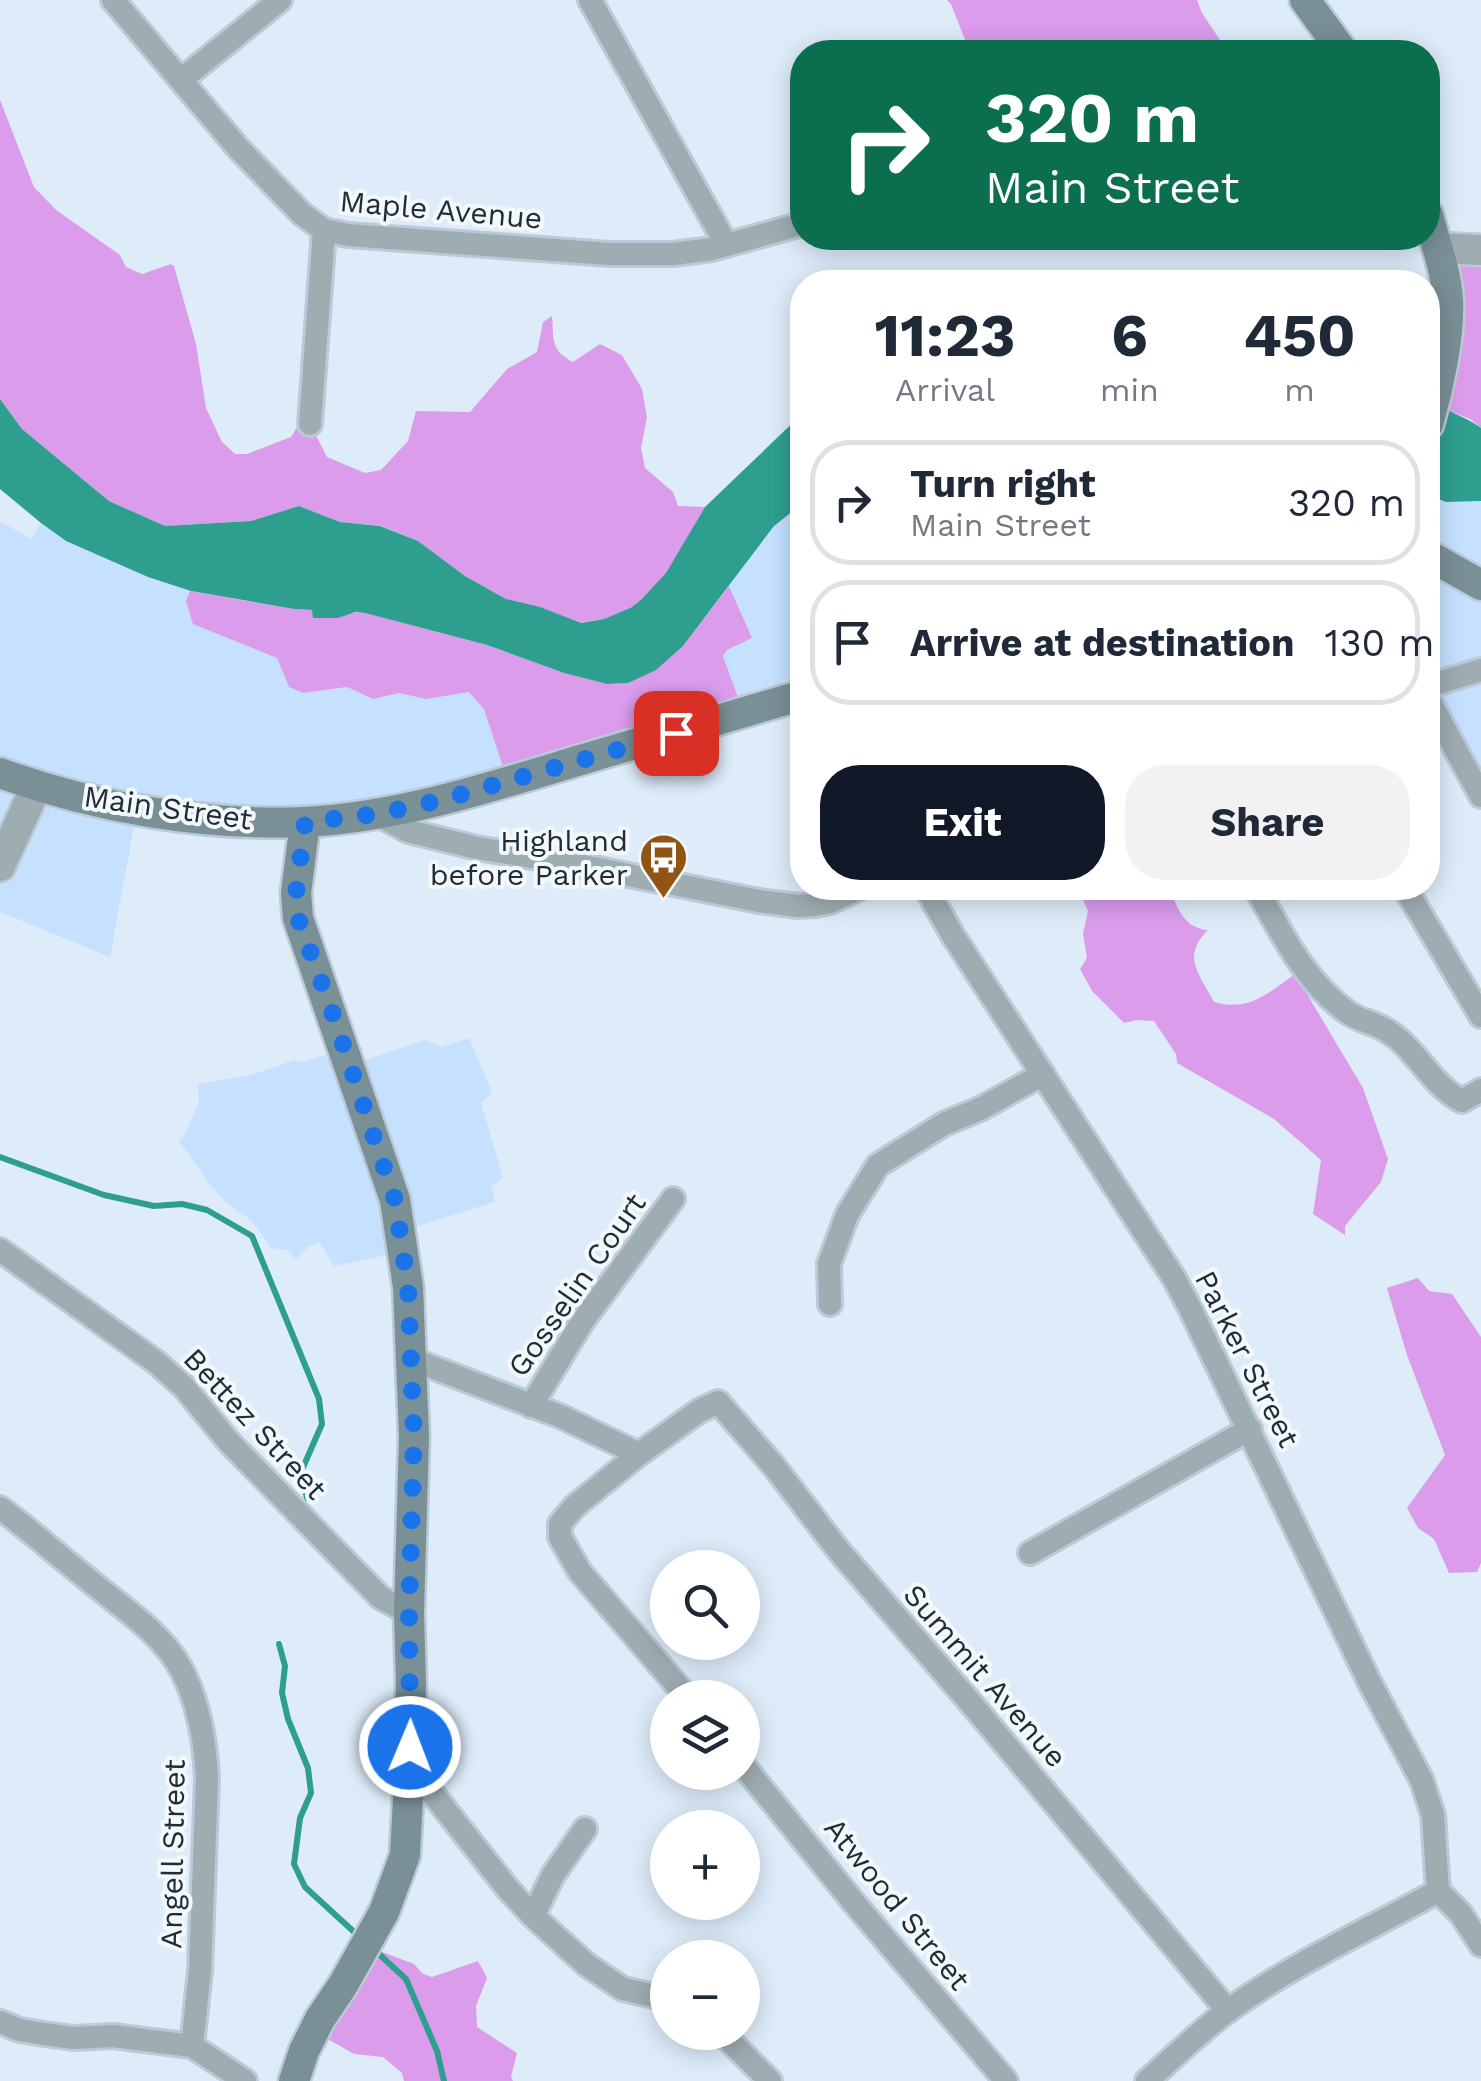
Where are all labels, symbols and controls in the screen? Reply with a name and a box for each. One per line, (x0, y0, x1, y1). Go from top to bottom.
text: 320 m (985, 77, 1199, 159)
icon: right (820, 80, 950, 210)
text: Main Street (985, 161, 1239, 214)
street label: Maple Avenue (338, 183, 544, 236)
text: 11:23 (874, 300, 1016, 371)
text: 6 (1111, 300, 1148, 371)
text: 450 (1243, 300, 1356, 371)
text: Arrival (895, 371, 995, 409)
text: min (1100, 371, 1159, 409)
text: m (1284, 371, 1315, 409)
text: Turn right (910, 462, 1096, 506)
icon: right (825, 475, 880, 530)
text: 320 m (1288, 481, 1405, 525)
text: Main Street (910, 506, 1091, 544)
icon: arrive (825, 615, 880, 670)
text: Arrive at destination (910, 621, 1295, 665)
text: 130 m (1325, 621, 1434, 665)
pin (634, 691, 719, 776)
icon: arrive (649, 706, 704, 761)
button: Exit (820, 765, 1105, 880)
button: Share (1125, 765, 1410, 880)
street label: Main Street (82, 778, 255, 837)
place label: Highland before Parker (430, 823, 628, 892)
bus stop icon: Highland before Parker (637, 832, 689, 900)
street label: Gosselin Court (500, 1186, 653, 1383)
street label: Parker Street (1188, 1265, 1307, 1453)
street label: Bettez Street (177, 1341, 334, 1507)
map controls (650, 1550, 760, 2050)
button: search (650, 1550, 760, 1660)
street label: Summit Avenue (897, 1577, 1074, 1774)
button: layers (650, 1680, 760, 1790)
position arrow (358, 1695, 462, 1799)
street label: Angell Street (153, 1759, 192, 1949)
button: + (650, 1810, 760, 1920)
street label: Atwood Street (817, 1811, 978, 1997)
button: − (650, 1940, 760, 2050)

